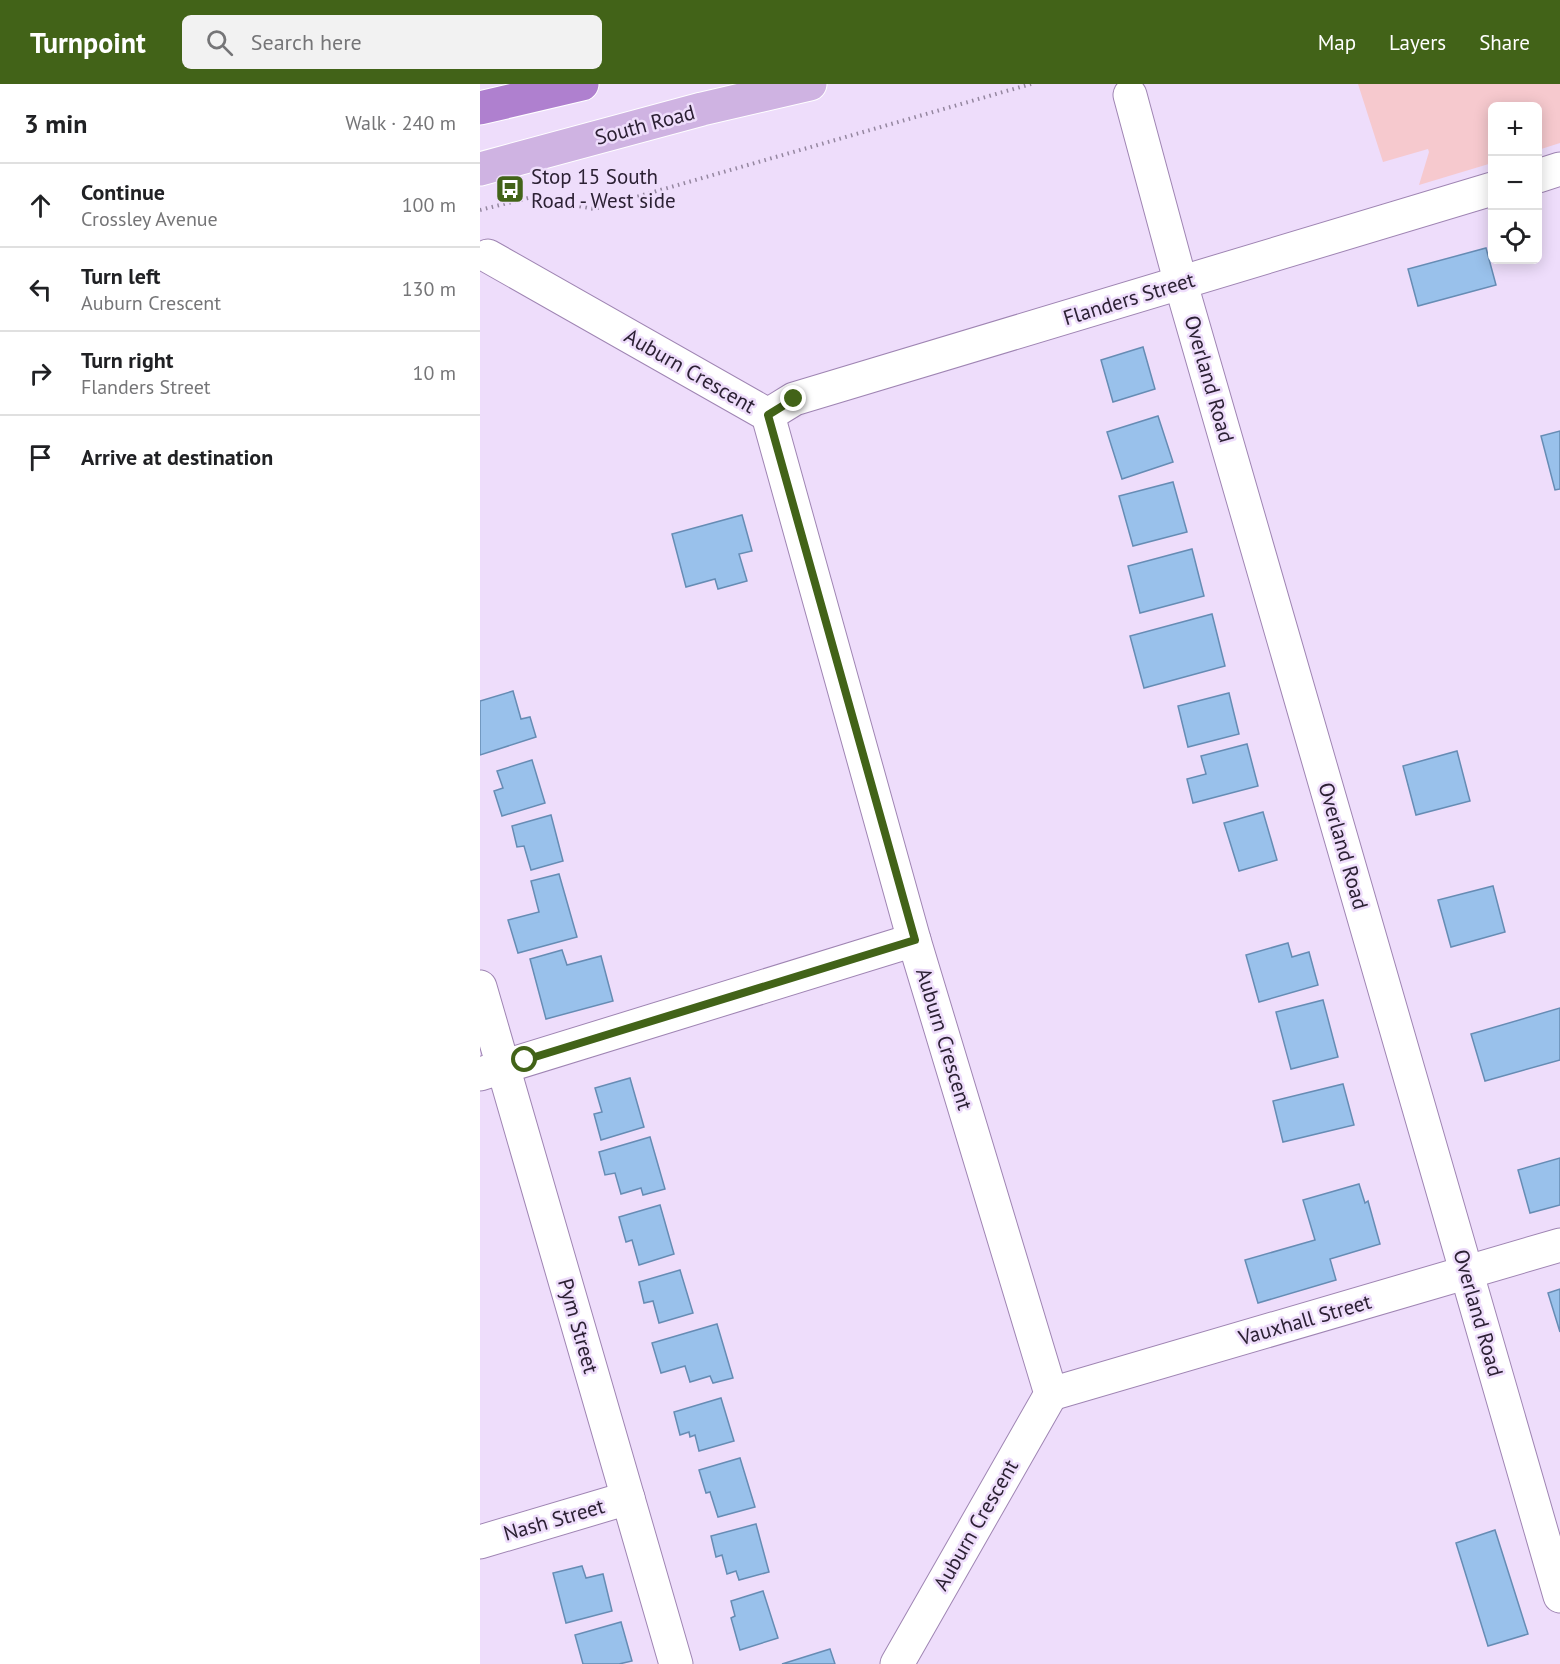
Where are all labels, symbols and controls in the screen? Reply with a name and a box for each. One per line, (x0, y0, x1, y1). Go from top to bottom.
search box (182, 15, 602, 69)
text: Turnpoint (30, 24, 146, 61)
icon: search (203, 26, 236, 59)
text: Search here (251, 28, 362, 56)
text: Map (1318, 29, 1356, 56)
text: Layers (1389, 29, 1446, 56)
text: Share (1479, 29, 1530, 56)
street label: South Road (592, 98, 698, 151)
map controls (1488, 102, 1542, 264)
button: + (1488, 102, 1542, 156)
text: 3 min (24, 107, 87, 140)
text: Walk · 240 m (345, 110, 456, 136)
button: − (1488, 156, 1542, 210)
place label: Stop 15 South Road - West side (531, 163, 676, 214)
bus stop icon: Stop 15 South Road - West side (494, 173, 526, 205)
text: Continue (81, 178, 165, 206)
icon: ahead (24, 189, 57, 222)
text: 100 m (402, 192, 456, 218)
text: Crossley Avenue (81, 206, 218, 232)
button: locate (1488, 210, 1542, 264)
text: Turn left (81, 262, 161, 290)
street label: Flanders Street (1060, 266, 1198, 331)
icon: left (24, 273, 57, 306)
text: 130 m (402, 276, 456, 302)
text: Auburn Crescent (81, 290, 221, 316)
street label: Overland Road (1178, 312, 1241, 446)
street label: Auburn Crescent (620, 322, 761, 419)
text: Turn right (81, 346, 173, 374)
icon: right (24, 357, 57, 390)
text: 10 m (413, 360, 456, 386)
text: Flanders Street (81, 374, 211, 400)
route end (780, 385, 806, 411)
icon: arrive (24, 441, 57, 474)
text: Arrive at destination (81, 443, 273, 471)
street label: Overland Road (1312, 779, 1375, 913)
street label: Auburn Crescent (910, 965, 979, 1113)
route start (511, 1046, 537, 1072)
street label: Overland Road (1447, 1246, 1510, 1380)
street label: Pym Street (552, 1275, 605, 1377)
street label: Vauxhall Street (1234, 1288, 1374, 1352)
street label: Auburn Crescent (927, 1454, 1024, 1595)
street label: Nash Street (500, 1492, 608, 1547)

